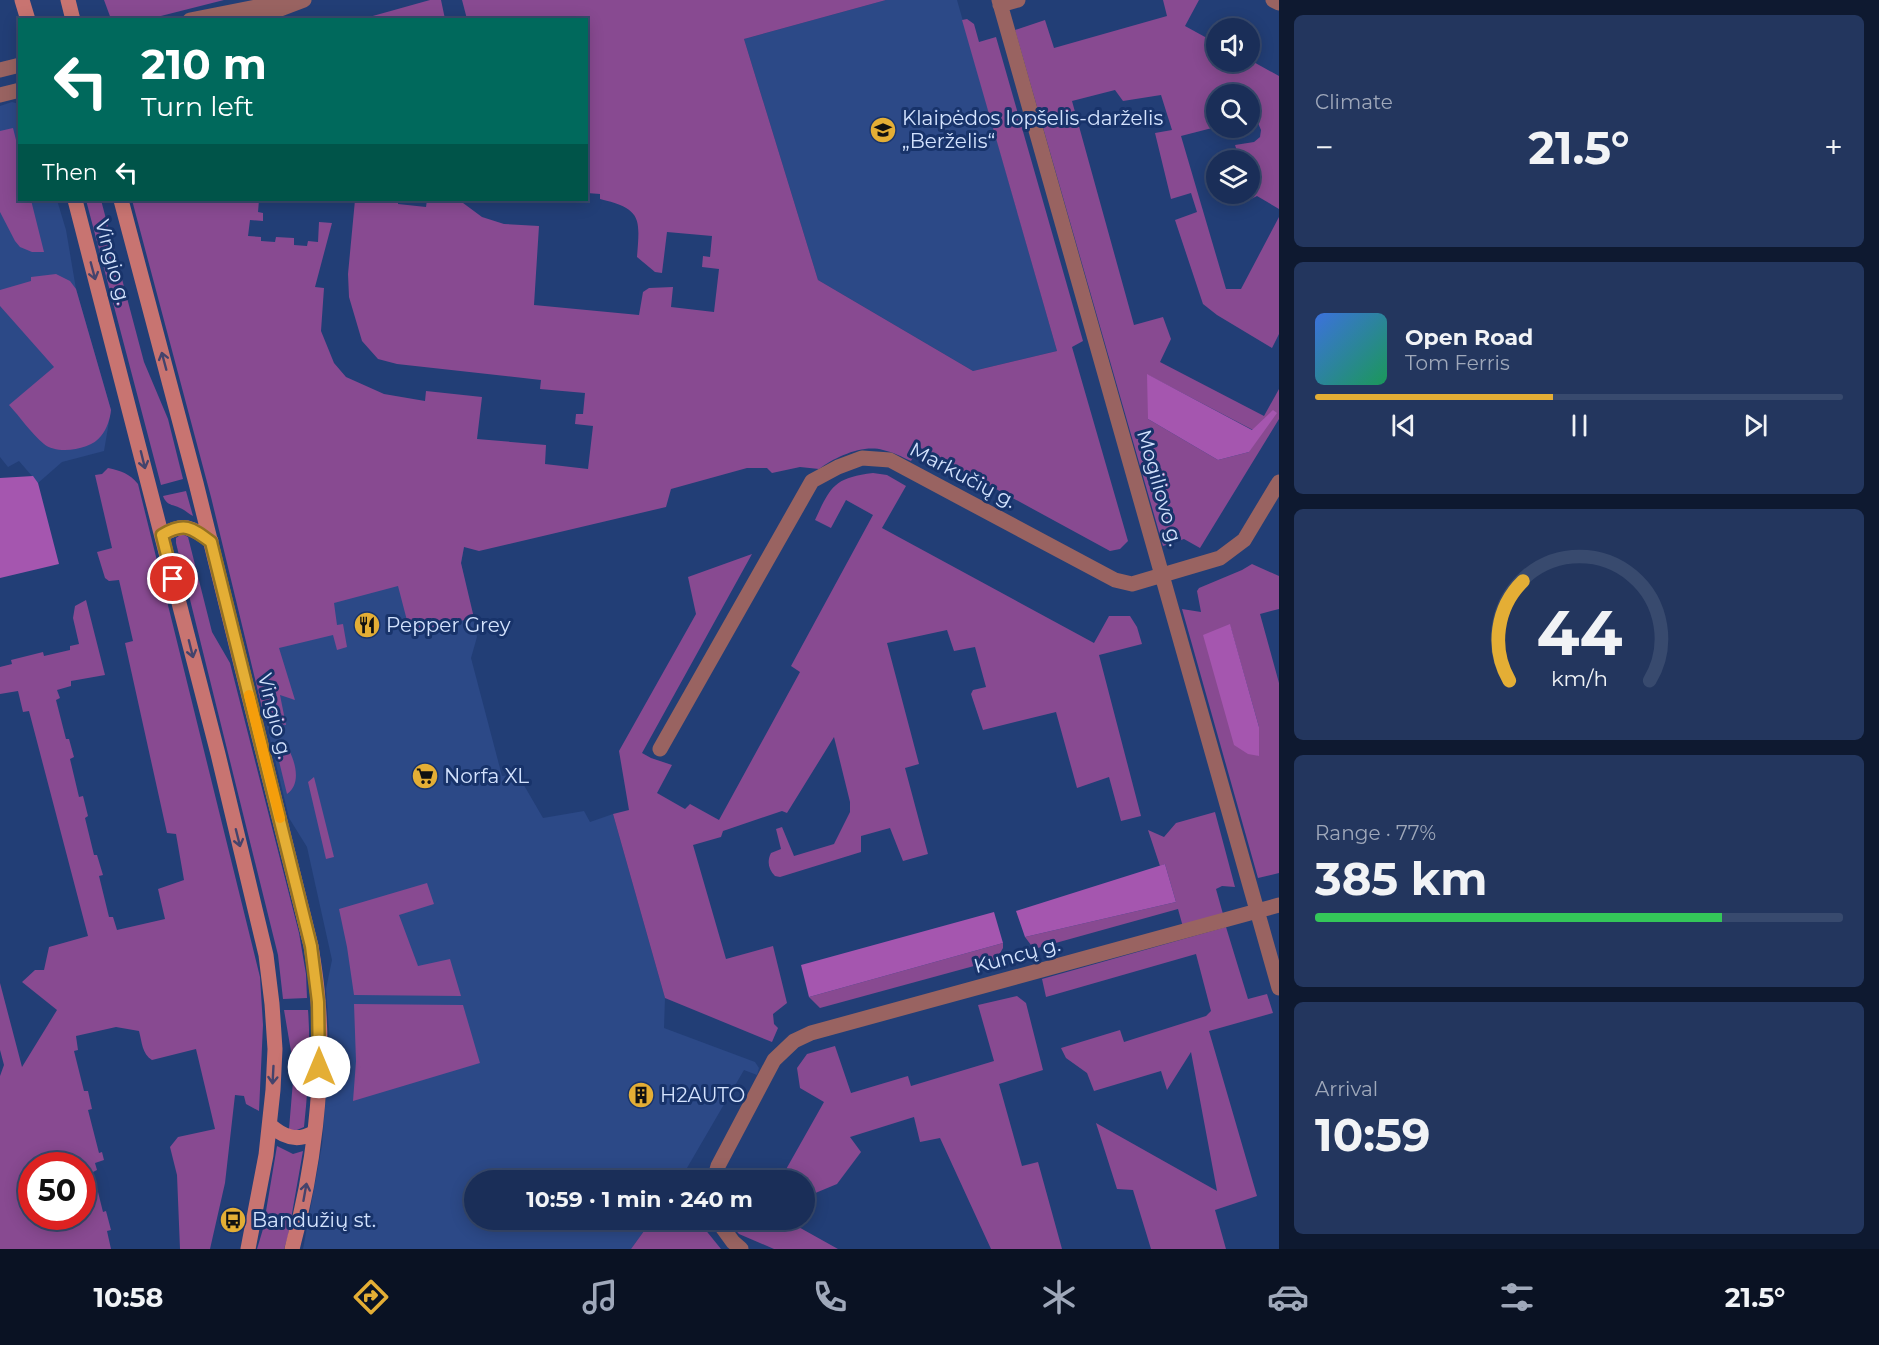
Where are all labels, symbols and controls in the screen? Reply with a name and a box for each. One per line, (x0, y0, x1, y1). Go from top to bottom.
map controls (1206, 18, 1260, 204)
button: sound (1206, 18, 1260, 72)
text: 210 m (141, 38, 267, 90)
icon: left (42, 42, 120, 120)
button: search (1206, 84, 1260, 138)
text: Turn left (141, 90, 254, 123)
text: Climate (1315, 90, 1393, 114)
place label: Klaipėdos lopšelis-darželis „Berželis“ (902, 106, 1163, 153)
school or university icon: Klaipėdos lopšelis-darželis „Berželis“ (868, 115, 898, 145)
text: 21.5° (1528, 120, 1630, 175)
text: − (1315, 127, 1334, 167)
text: + (1824, 127, 1843, 167)
button: layers (1206, 150, 1260, 204)
icon: left (110, 156, 143, 189)
text: Then (42, 159, 98, 186)
street label: Vingio g. (90, 217, 136, 307)
one-way arrow (88, 261, 100, 280)
text: Open Road (1405, 324, 1533, 351)
one-way arrow (157, 351, 169, 370)
text: Tom Ferris (1405, 351, 1510, 375)
icon: previous (1387, 409, 1420, 442)
icon: pause (1563, 409, 1596, 442)
icon: next (1739, 409, 1772, 442)
street label: Mogiliovo g. (1132, 427, 1188, 549)
street label: Markučių g. (906, 437, 1020, 513)
one-way arrow (137, 450, 149, 469)
pin (147, 553, 198, 604)
icon: arrive (156, 562, 189, 595)
text: 44 (1536, 596, 1622, 672)
restaurant icon: Pepper Grey (352, 610, 382, 640)
place label: Pepper Grey (386, 613, 511, 637)
one-way arrow (186, 639, 197, 658)
text: km/h (1550, 666, 1608, 692)
street label: Vingio g. (253, 671, 297, 761)
supermarket icon: Norfa XL (410, 761, 440, 791)
place label: Norfa XL (444, 764, 529, 788)
text: Range · 77% (1315, 821, 1436, 845)
one-way arrow (233, 828, 245, 847)
text: 385 km (1315, 851, 1487, 906)
street label: Kuncų g. (971, 932, 1063, 978)
position arrow (287, 1035, 351, 1099)
one-way arrow (268, 1065, 279, 1085)
text: Arrival (1315, 1077, 1378, 1101)
building icon: H2AUTO (626, 1080, 656, 1110)
place label: H2AUTO (660, 1083, 745, 1107)
text: 10:59 (1315, 1107, 1430, 1162)
speed limit sign: 50 (18, 1152, 96, 1230)
one-way arrow (300, 1183, 311, 1202)
text: 10:59 · 1 min · 240 m (526, 1186, 753, 1213)
bus stop icon: Bandužių st. (218, 1205, 248, 1235)
place label: Bandužių st. (252, 1208, 376, 1232)
icon: directions (350, 1276, 392, 1318)
icon: music (579, 1276, 621, 1318)
icon: phone (809, 1276, 851, 1318)
icon: climate (1038, 1276, 1080, 1318)
icon: car (1267, 1276, 1309, 1318)
icon: filters (1496, 1276, 1538, 1318)
text: 10:58 (94, 1281, 163, 1314)
text: 21.5° (1725, 1281, 1785, 1314)

